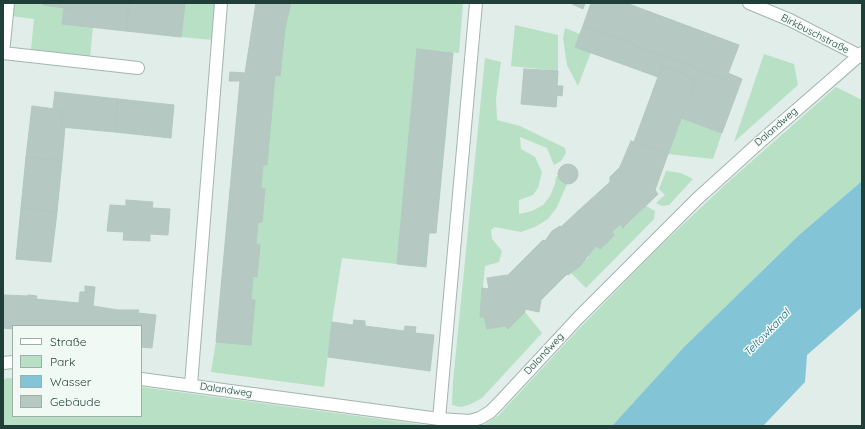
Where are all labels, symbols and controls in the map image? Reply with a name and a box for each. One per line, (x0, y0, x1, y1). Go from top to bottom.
street label: Birkbuschstraße (779, 12, 851, 56)
street label: Dalandweg (752, 105, 800, 149)
water label: Teltowkanal (741, 307, 793, 359)
legend (12, 325, 142, 417)
street label: Dalandweg (522, 331, 566, 377)
text: Straße (50, 334, 87, 349)
text: Park (50, 354, 75, 369)
text: Wasser (50, 374, 91, 389)
street label: Dalandweg (199, 380, 253, 400)
text: Gebäude (50, 394, 100, 409)

